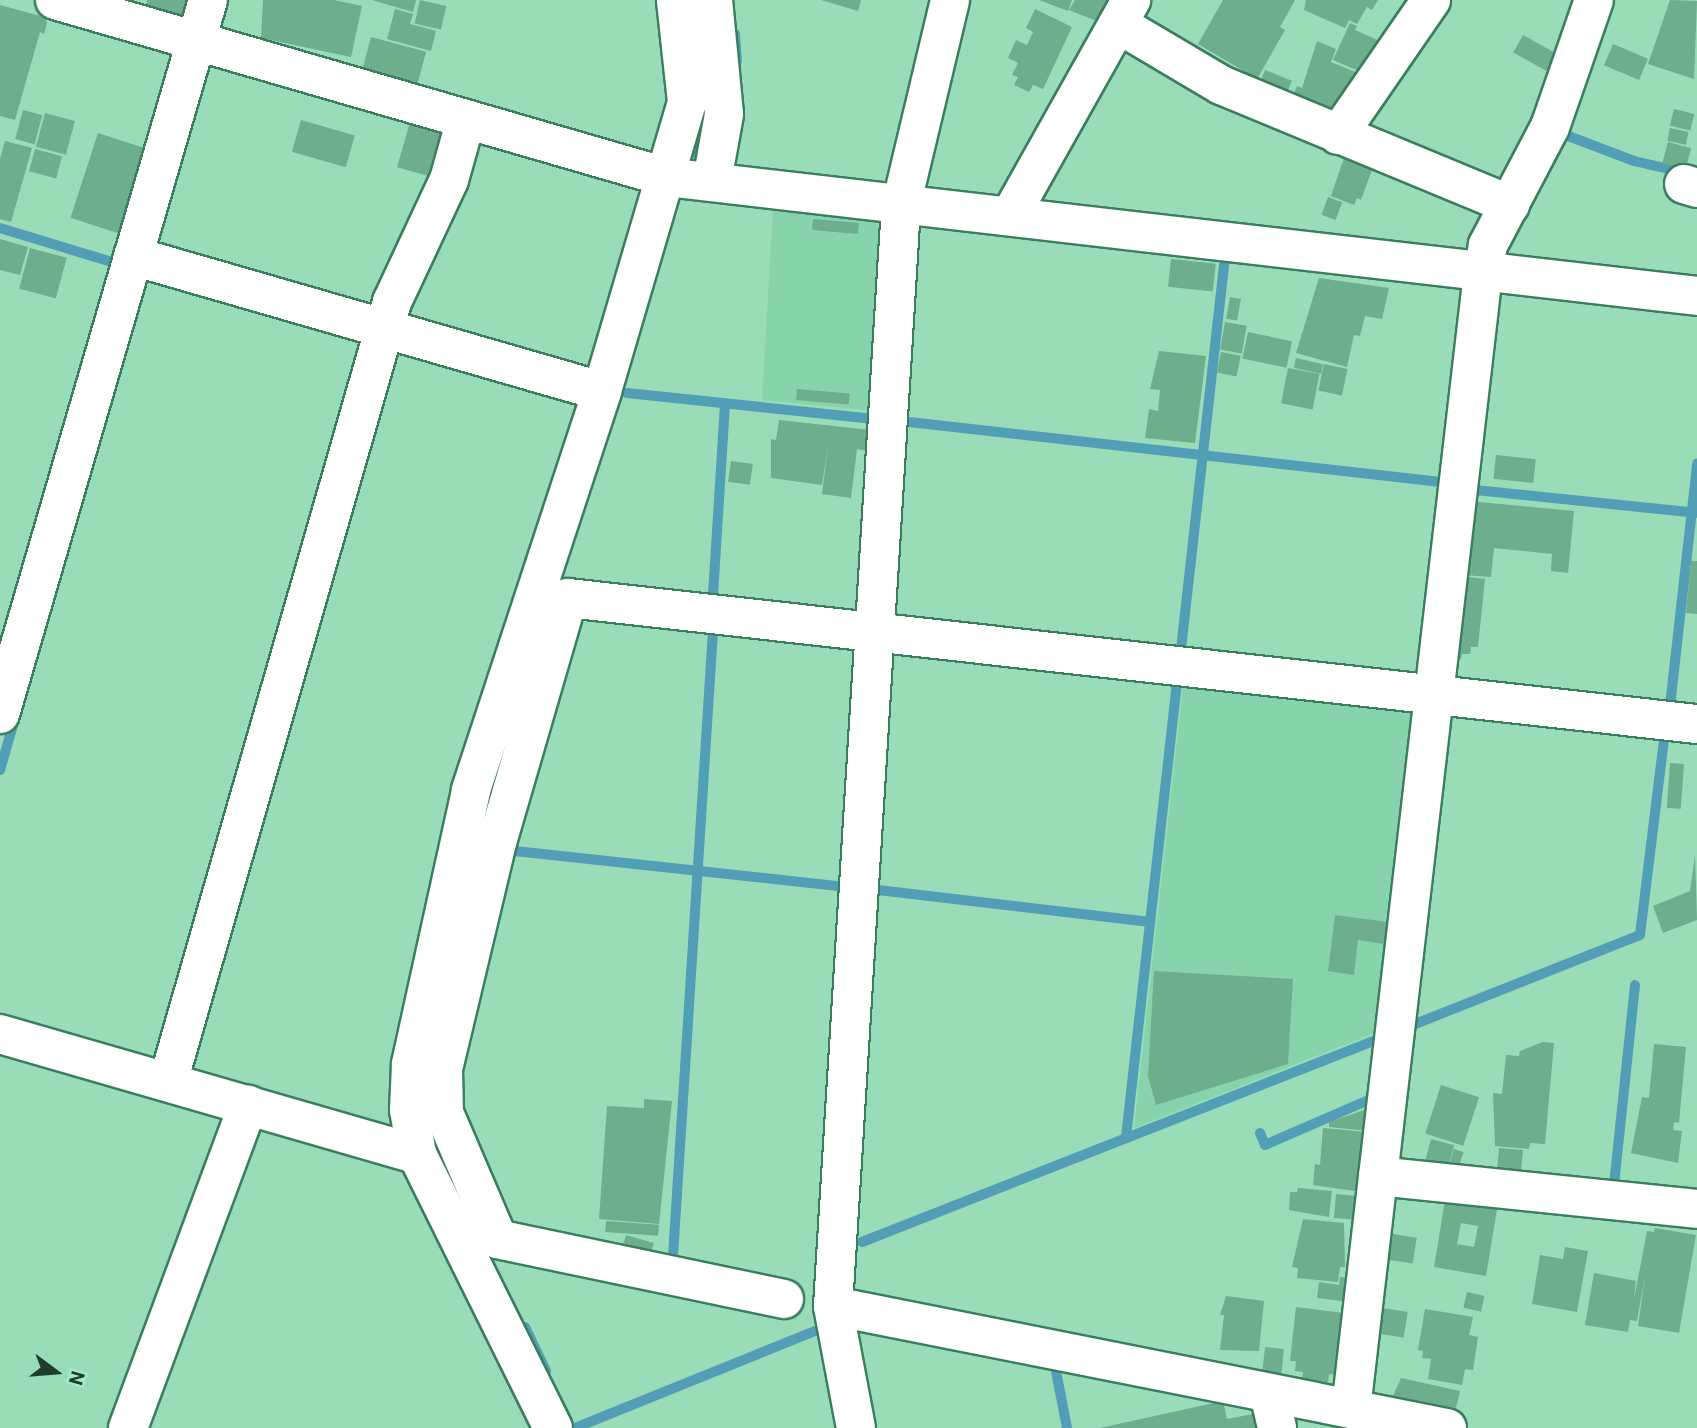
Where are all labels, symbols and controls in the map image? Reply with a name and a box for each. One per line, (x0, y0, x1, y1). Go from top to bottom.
north arrow (21, 1337, 91, 1407)
text: N (64, 1368, 90, 1388)

